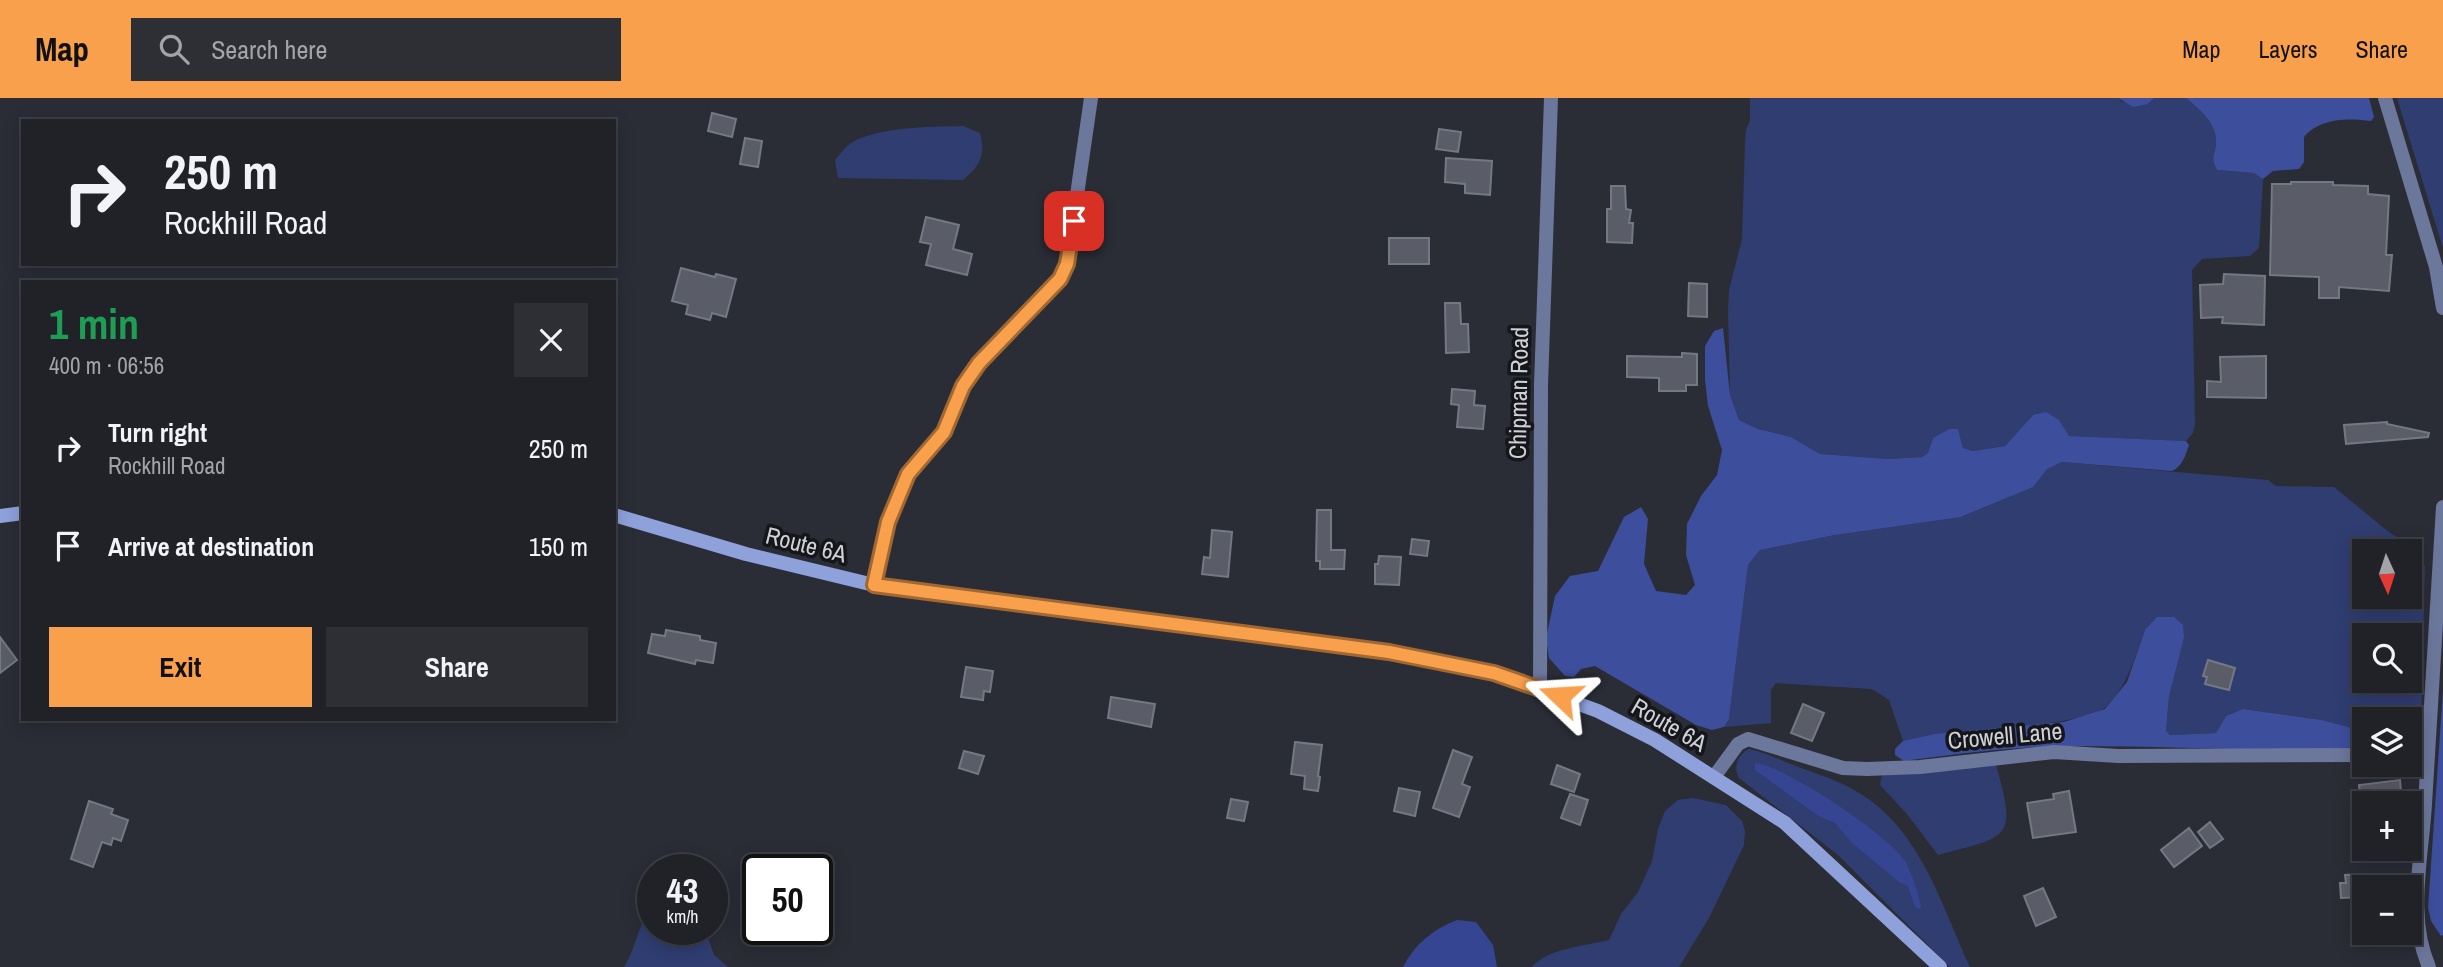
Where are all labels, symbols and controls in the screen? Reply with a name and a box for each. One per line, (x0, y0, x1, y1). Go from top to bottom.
search box (131, 18, 621, 81)
text: Map (35, 27, 89, 71)
icon: search (155, 30, 193, 68)
text: Search here (211, 32, 327, 67)
text: Map (2182, 33, 2220, 65)
text: Layers (2258, 33, 2317, 65)
text: Share (2355, 33, 2408, 65)
text: 250 m (164, 138, 278, 204)
icon: right (49, 147, 140, 238)
pin (1044, 191, 1104, 251)
text: Rockhill Road (164, 201, 327, 244)
icon: arrive (1055, 202, 1093, 240)
text: 1 min (49, 296, 139, 352)
button: close (514, 303, 588, 377)
street label: Chipman Road (1501, 327, 1535, 459)
text: 400 m · 06:56 (49, 350, 164, 381)
text: Turn right (108, 415, 207, 450)
icon: right (49, 429, 87, 467)
text: 250 m (529, 431, 588, 466)
text: Rockhill Road (108, 450, 225, 481)
street label: Route 6A (763, 519, 851, 570)
icon: arrive (49, 527, 87, 565)
text: Arrive at destination (108, 529, 314, 564)
text: 150 m (529, 529, 588, 564)
north arrow (2352, 539, 2422, 609)
map controls (2352, 539, 2422, 945)
button: search (2352, 623, 2422, 693)
button: Exit (49, 627, 312, 707)
button: Share (326, 627, 588, 707)
position arrow (1523, 659, 1597, 733)
street label: Route 6A (1626, 690, 1714, 759)
button: layers (2352, 707, 2422, 777)
street label: Crowell Lane (1946, 714, 2064, 756)
button: + (2352, 791, 2422, 861)
speed limit sign: 50 (742, 854, 833, 945)
text: 43 (667, 867, 698, 914)
button: − (2352, 875, 2422, 945)
text: km/h (667, 904, 699, 929)

